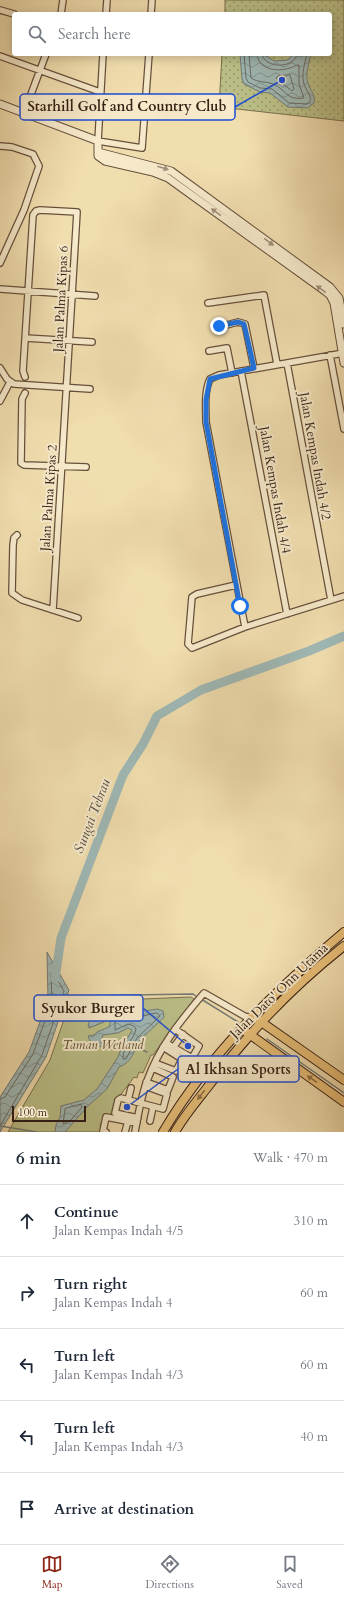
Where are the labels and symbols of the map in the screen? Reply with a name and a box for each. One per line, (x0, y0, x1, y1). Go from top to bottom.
callout: Starhill Golf and Country Club (20, 94, 235, 120)
text: Starhill Golf and Country Club (27, 97, 227, 116)
one-way arrow (157, 165, 169, 171)
one-way arrow (210, 208, 221, 216)
one-way arrow (264, 238, 274, 246)
street label: Jalan Palma Kipas 6 (49, 245, 73, 355)
one-way arrow (315, 285, 326, 293)
route end (210, 317, 228, 335)
street label: Jalan Kempas Indah 4/2 (295, 389, 335, 522)
street label: Jalan Kempas Indah 4/4 (255, 423, 295, 556)
street label: Jalan Palma Kipas 2 (36, 444, 62, 554)
route start (231, 597, 249, 615)
water label: Sungai Tebrau (69, 776, 115, 856)
street label: Jalan Dato' Onn Utama (225, 939, 332, 1044)
callout: Syukor Burger (34, 995, 143, 1021)
text: Syukor Burger (41, 999, 135, 1018)
park label: Taman Wetland (63, 1036, 144, 1054)
callout: Al Ikhsan Sports (178, 1056, 299, 1082)
text: Al Ikhsan Sports (185, 1060, 291, 1079)
one-way arrow (307, 1075, 317, 1083)
one-way arrow (197, 1090, 205, 1101)
scale bar (12, 1104, 86, 1123)

